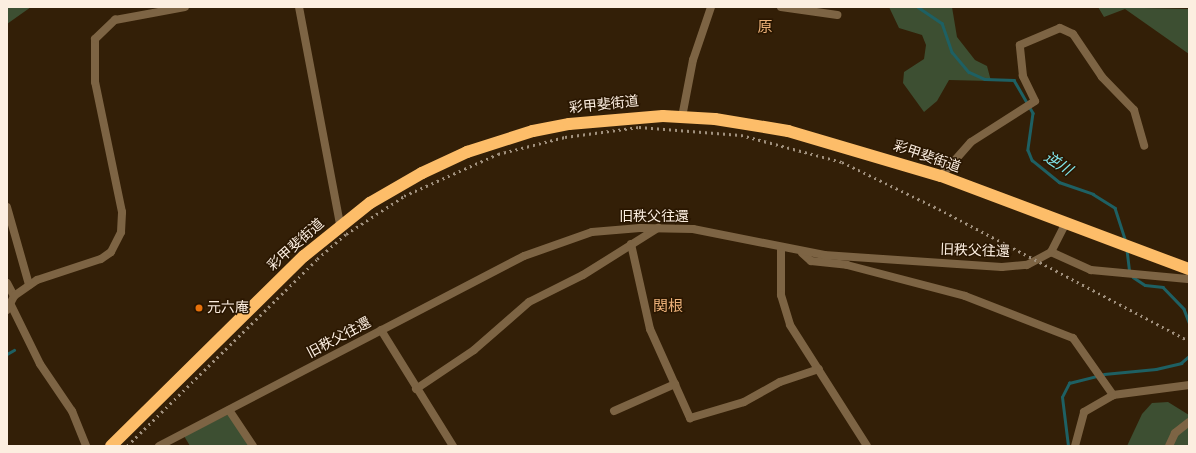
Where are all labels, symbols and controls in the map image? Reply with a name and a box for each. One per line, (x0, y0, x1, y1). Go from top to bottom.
district label: 原 (758, 19, 772, 37)
street label: 彩甲斐街道 (568, 93, 640, 117)
street label: 彩甲斐街道 (891, 138, 963, 176)
water label: 逆川 (1041, 148, 1075, 180)
street label: 旧秩父往還 (619, 209, 689, 225)
street label: 彩甲斐街道 (264, 215, 328, 275)
street label: 旧秩父往還 (940, 241, 1010, 261)
district label: 関根 (653, 298, 683, 316)
place label: 元六庵 (207, 300, 249, 316)
marker: 元六庵 (194, 303, 204, 313)
street label: 旧秩父往還 (304, 314, 374, 362)

